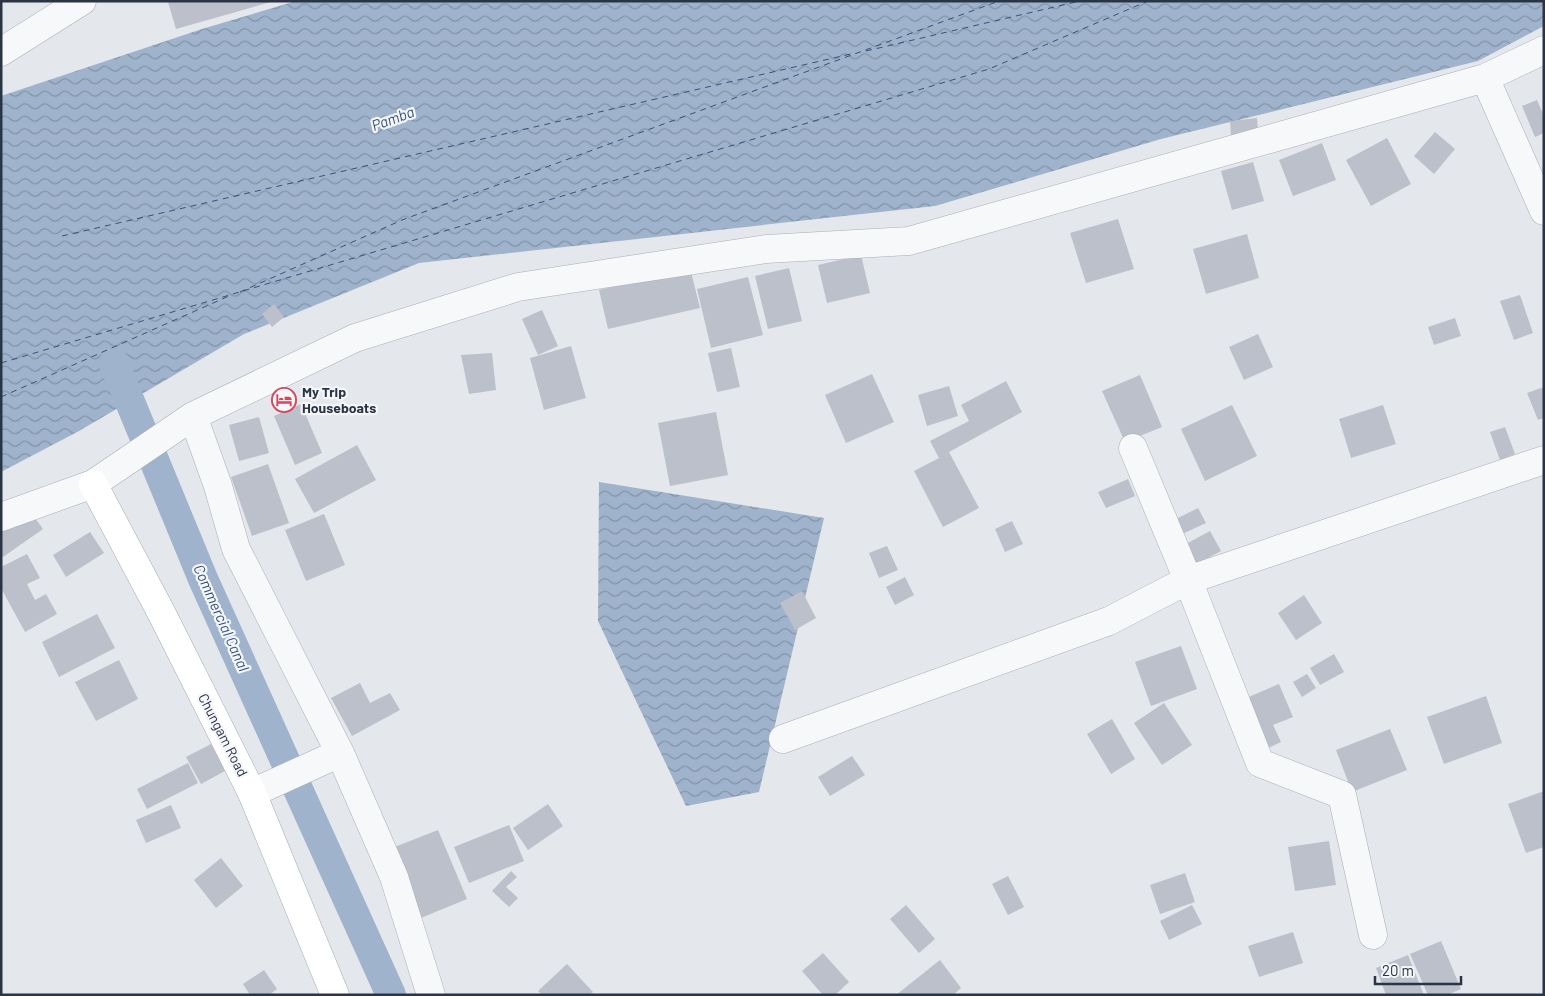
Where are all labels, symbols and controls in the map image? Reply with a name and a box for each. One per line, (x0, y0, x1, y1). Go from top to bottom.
water label: Pamba (369, 102, 417, 134)
place label: My Trip Houseboats (302, 383, 376, 416)
hotel icon: My Trip Houseboats (271, 387, 297, 413)
water label: Commercial Canal (190, 561, 254, 674)
street label: Chungam Road (195, 690, 252, 779)
scale bar (1375, 954, 1461, 986)
text: 20 m (1382, 961, 1414, 979)

